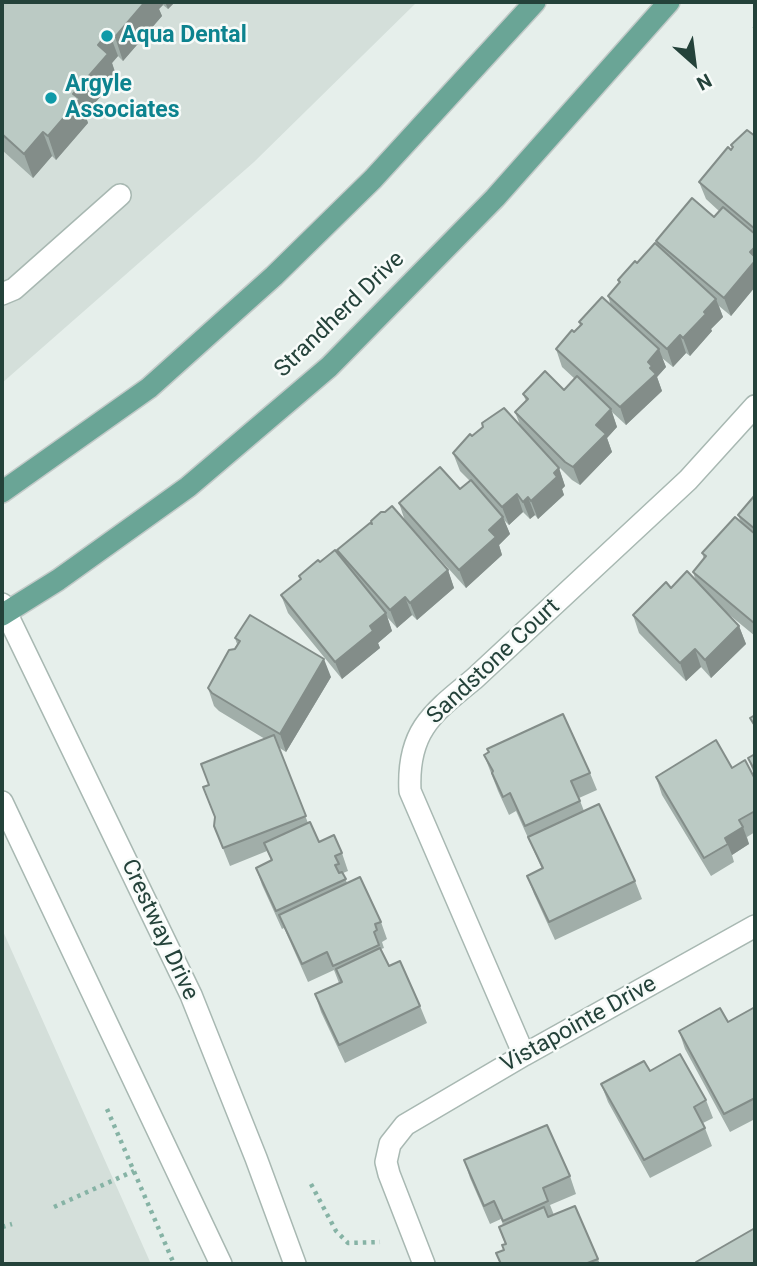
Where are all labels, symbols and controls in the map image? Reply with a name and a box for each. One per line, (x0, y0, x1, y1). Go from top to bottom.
place label: Aqua Dental (121, 22, 247, 50)
marker: Aqua Dental (99, 28, 115, 44)
north arrow (659, 28, 729, 98)
text: N (693, 69, 715, 95)
place label: Argyle Associates (65, 71, 179, 125)
marker: Argyle Associates (43, 90, 59, 106)
street label: Strandherd Drive (269, 246, 411, 384)
street label: Sandstone Court (422, 593, 566, 731)
street label: Crestway Drive (114, 855, 204, 1005)
street label: Vistapointe Drive (496, 971, 662, 1079)

